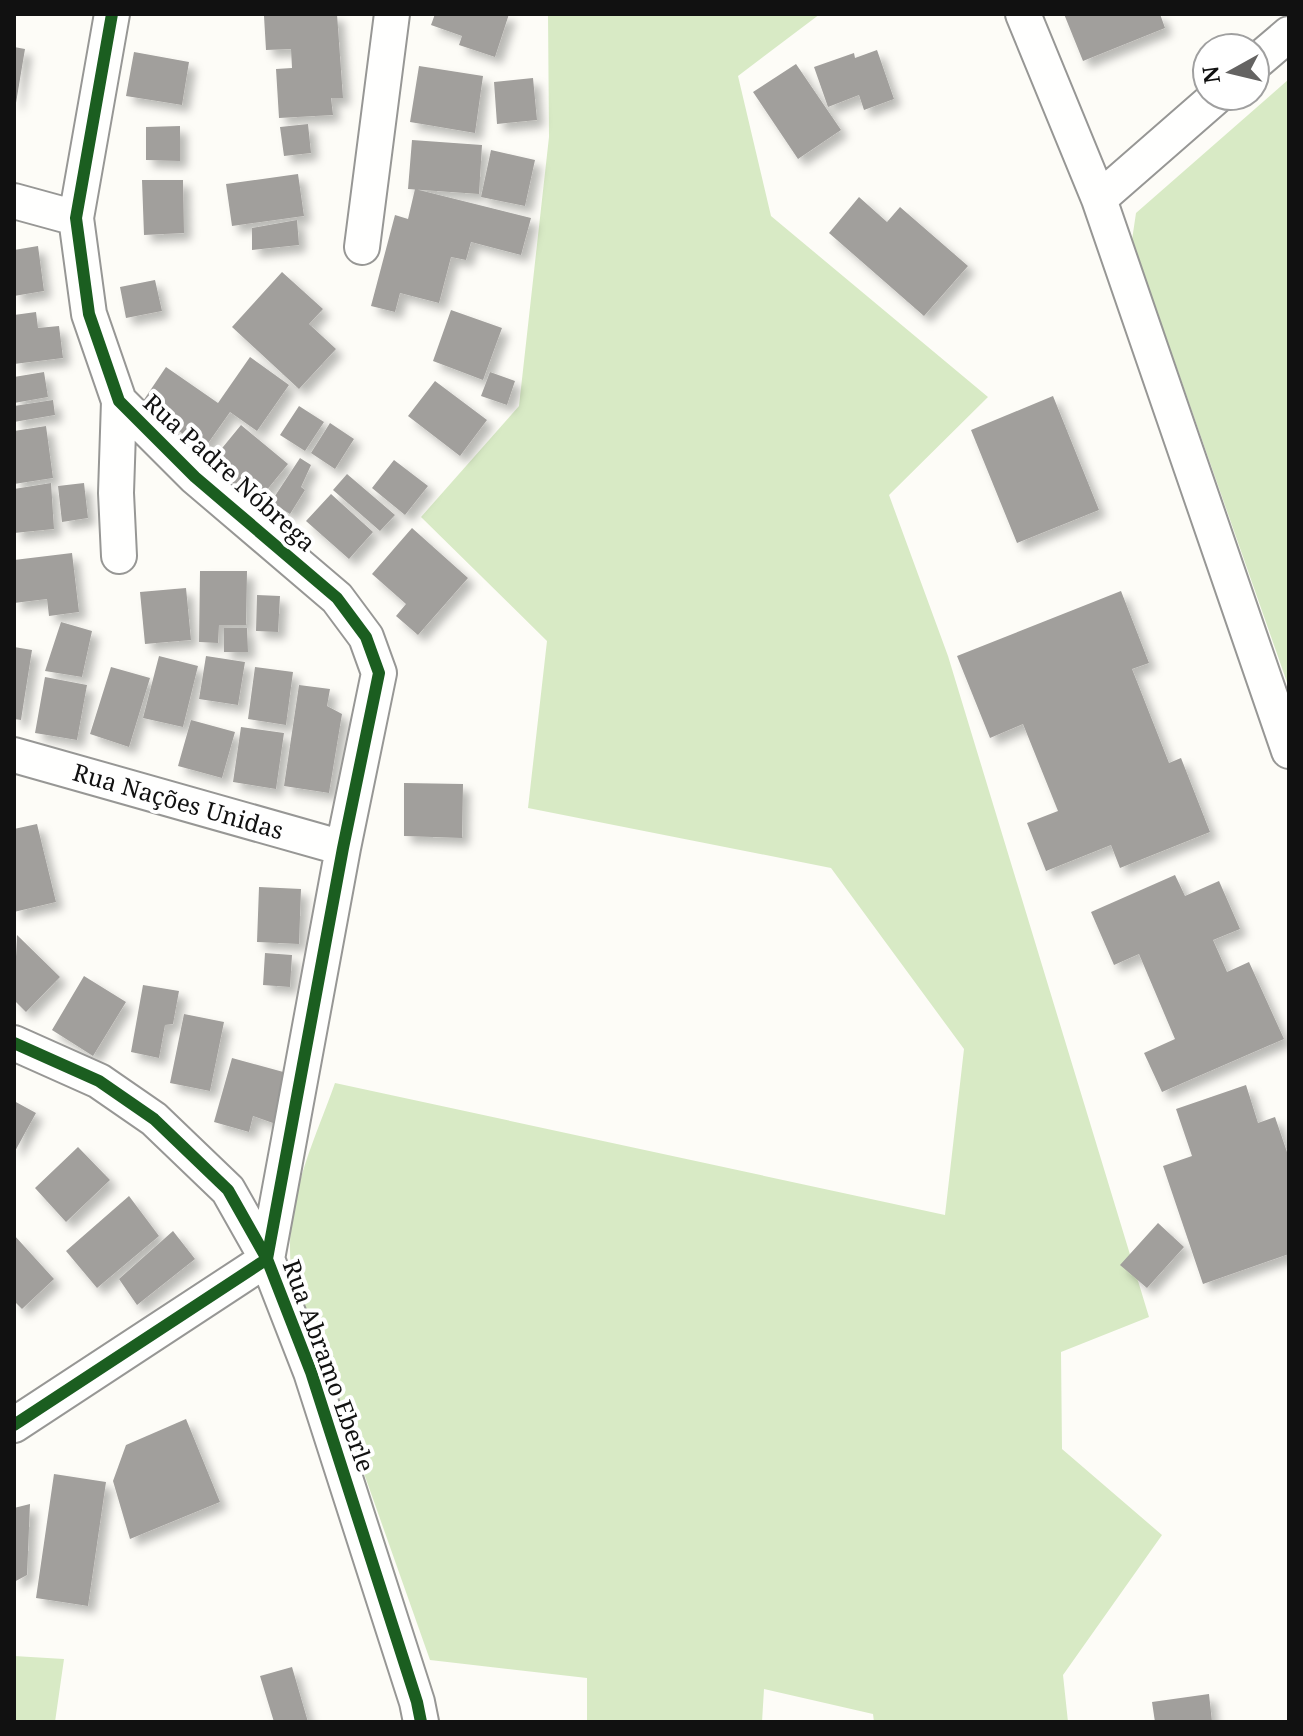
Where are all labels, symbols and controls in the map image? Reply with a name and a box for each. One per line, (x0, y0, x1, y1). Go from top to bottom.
north arrow (1191, 32, 1271, 112)
text: N (1194, 64, 1226, 86)
street label: Rua Padre Nóbrega (137, 386, 323, 558)
street label: Rua Nações Unidas (69, 755, 288, 846)
street label: Rua Abramo Eberle (276, 1255, 383, 1476)

